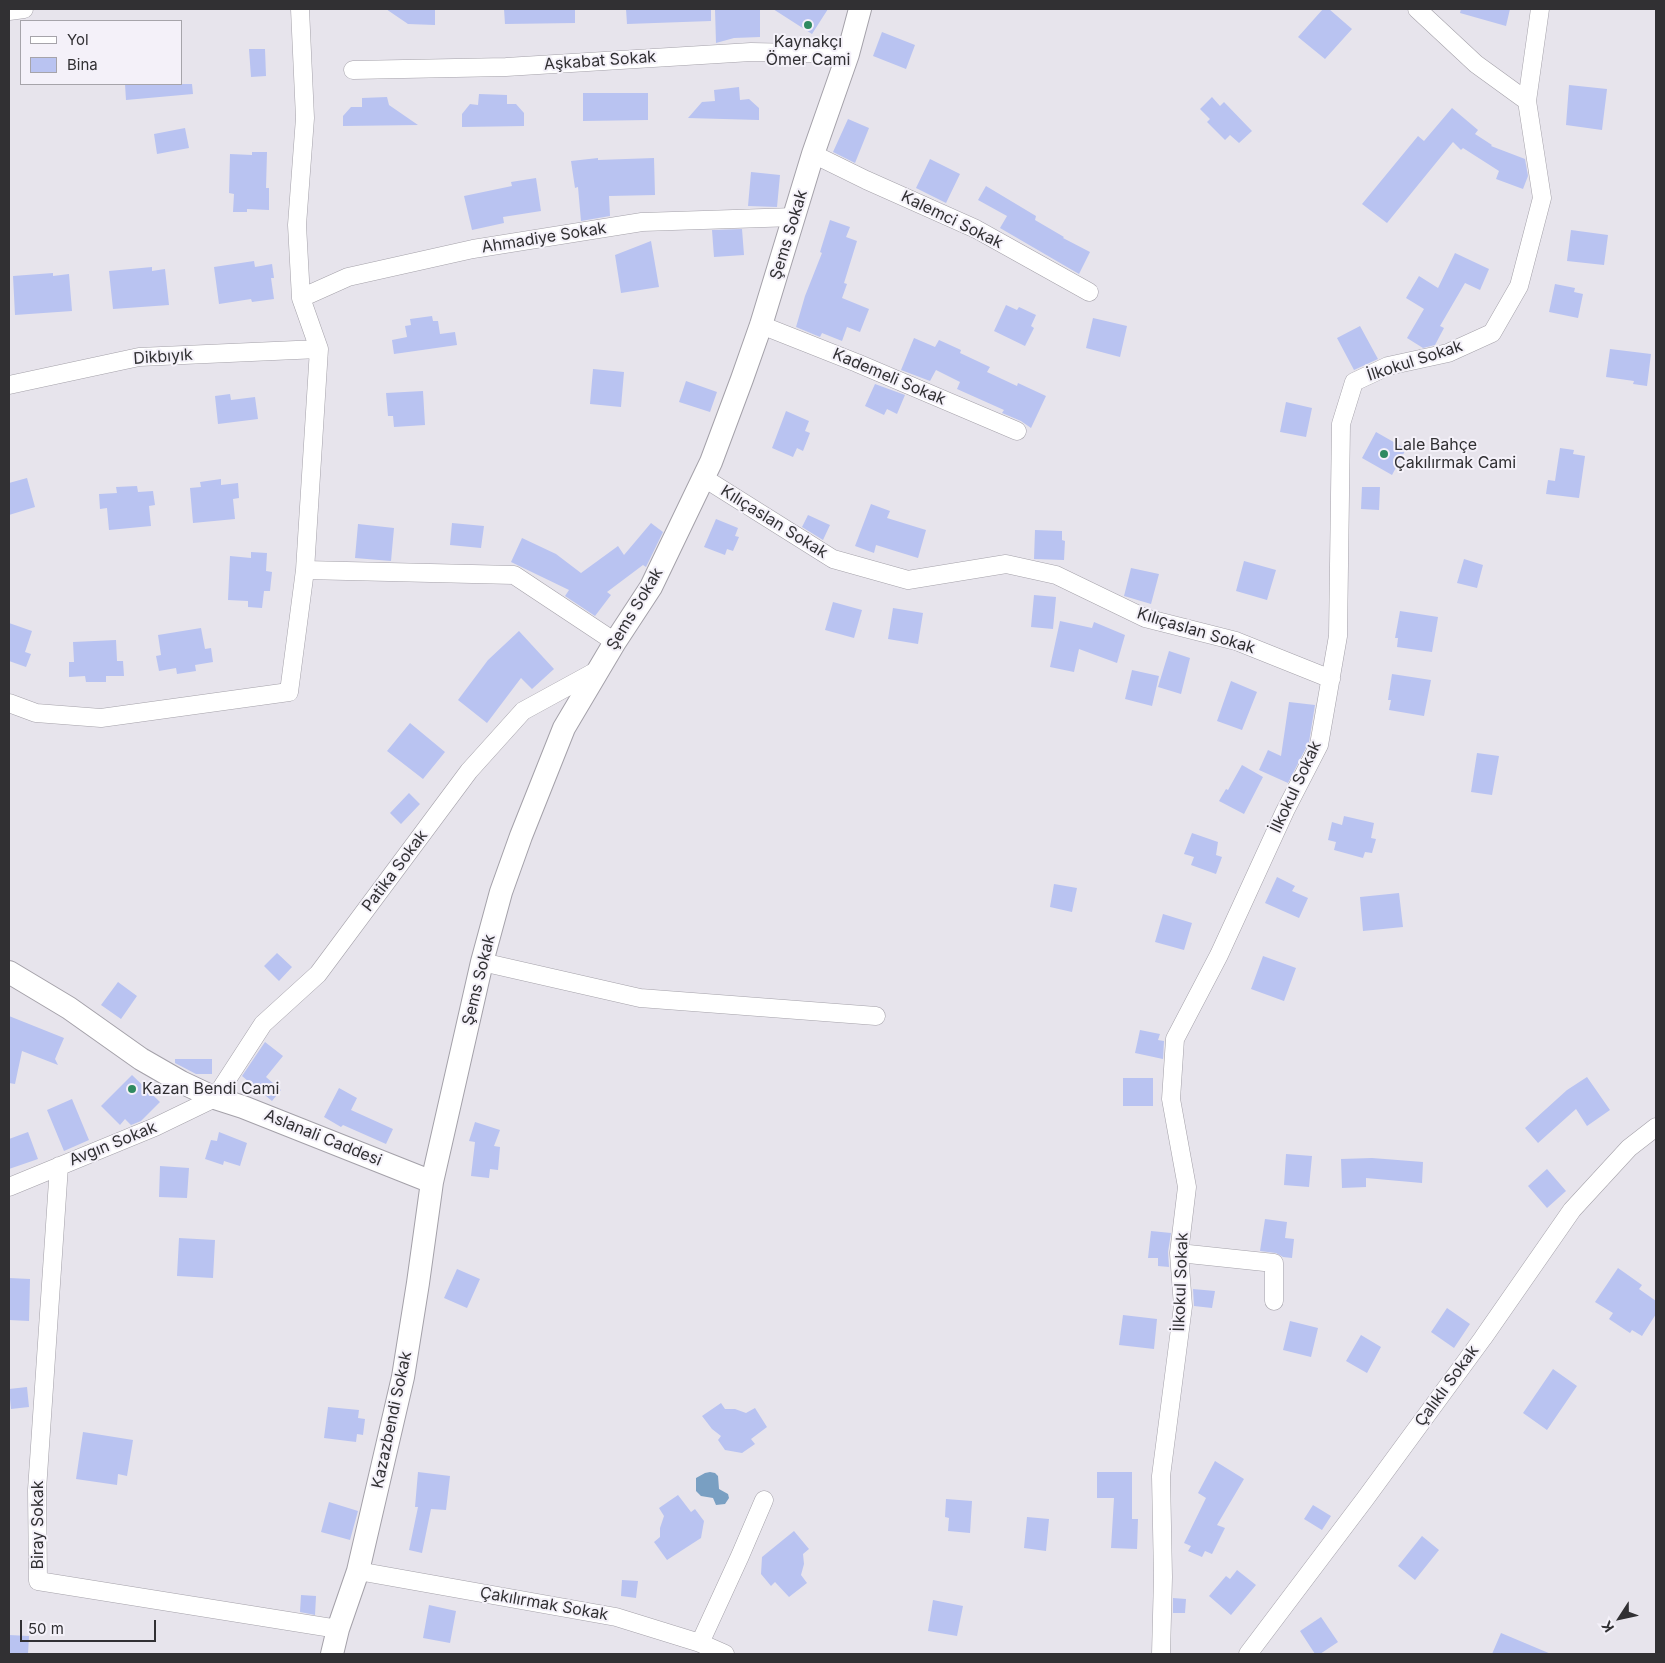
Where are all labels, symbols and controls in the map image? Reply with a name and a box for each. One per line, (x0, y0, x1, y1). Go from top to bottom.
marker: Kaynakçı Ömer Cami (802, 19, 814, 31)
legend (20, 20, 182, 85)
text: Yol (67, 30, 89, 49)
place label: Kaynakçı Ömer Cami (766, 32, 850, 70)
street label: Aşkabat Sokak (543, 48, 657, 74)
text: Bina (67, 55, 98, 74)
street label: Kalemci Sokak (898, 187, 1006, 253)
street label: Şems Sokak (766, 188, 812, 282)
street label: Ahmadiye Sokak (480, 219, 608, 257)
street label: İlkokul Sokak (1365, 337, 1465, 385)
street label: Dikbıyık (133, 345, 193, 369)
street label: Kademeli Sokak (830, 345, 948, 409)
place label: Lale Bahçe Çakılırmak Cami (1394, 435, 1516, 473)
marker: Lale Bahçe Çakılırmak Cami (1378, 448, 1390, 460)
street label: Kılıçaslan Sokak (717, 481, 831, 563)
street label: Şems Sokak (603, 564, 667, 654)
street label: Kılıçaslan Sokak (1135, 604, 1257, 658)
street label: İlkokul Sokak (1266, 738, 1326, 836)
street label: Patika Sokak (358, 826, 432, 916)
street label: Şems Sokak (458, 933, 500, 1027)
place label: Kazan Bendi Cami (142, 1079, 279, 1099)
marker: Kazan Bendi Cami (126, 1083, 138, 1095)
street label: Aslanali Caddesi (261, 1106, 385, 1170)
street label: Avgın Sokak (66, 1118, 160, 1170)
street label: İlkokul Sokak (1170, 1232, 1192, 1332)
street label: Çalıklı Sokak (1411, 1342, 1483, 1430)
street label: Kazazbendi Sokak (368, 1350, 416, 1490)
street label: Biray Sokak (28, 1480, 48, 1570)
street label: Çakılırmak Sokak (478, 1583, 610, 1625)
north arrow (1595, 1593, 1645, 1643)
scale bar (22, 1610, 159, 1642)
text: K (1597, 1618, 1617, 1636)
text: 50 m (28, 1619, 64, 1638)

